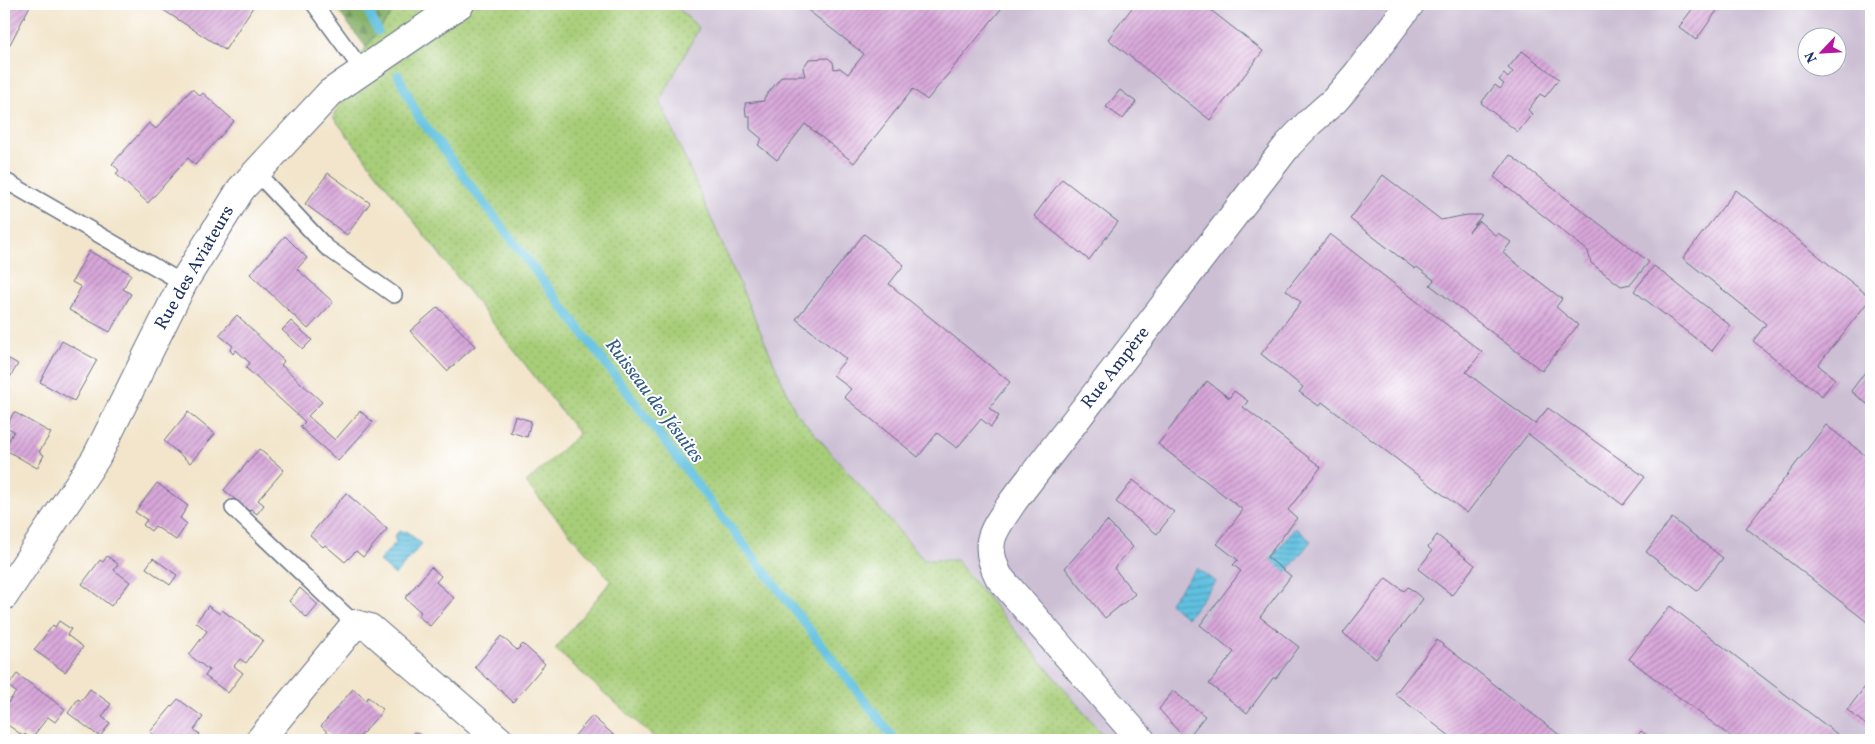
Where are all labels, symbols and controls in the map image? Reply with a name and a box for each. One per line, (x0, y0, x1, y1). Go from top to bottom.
north arrow (1798, 28, 1848, 78)
text: N (1801, 48, 1822, 65)
street label: Rue des Aviateurs (149, 201, 241, 335)
street label: Rue Ampère (1076, 322, 1156, 414)
water label: Ruisseau des Jésuites (599, 333, 709, 469)

